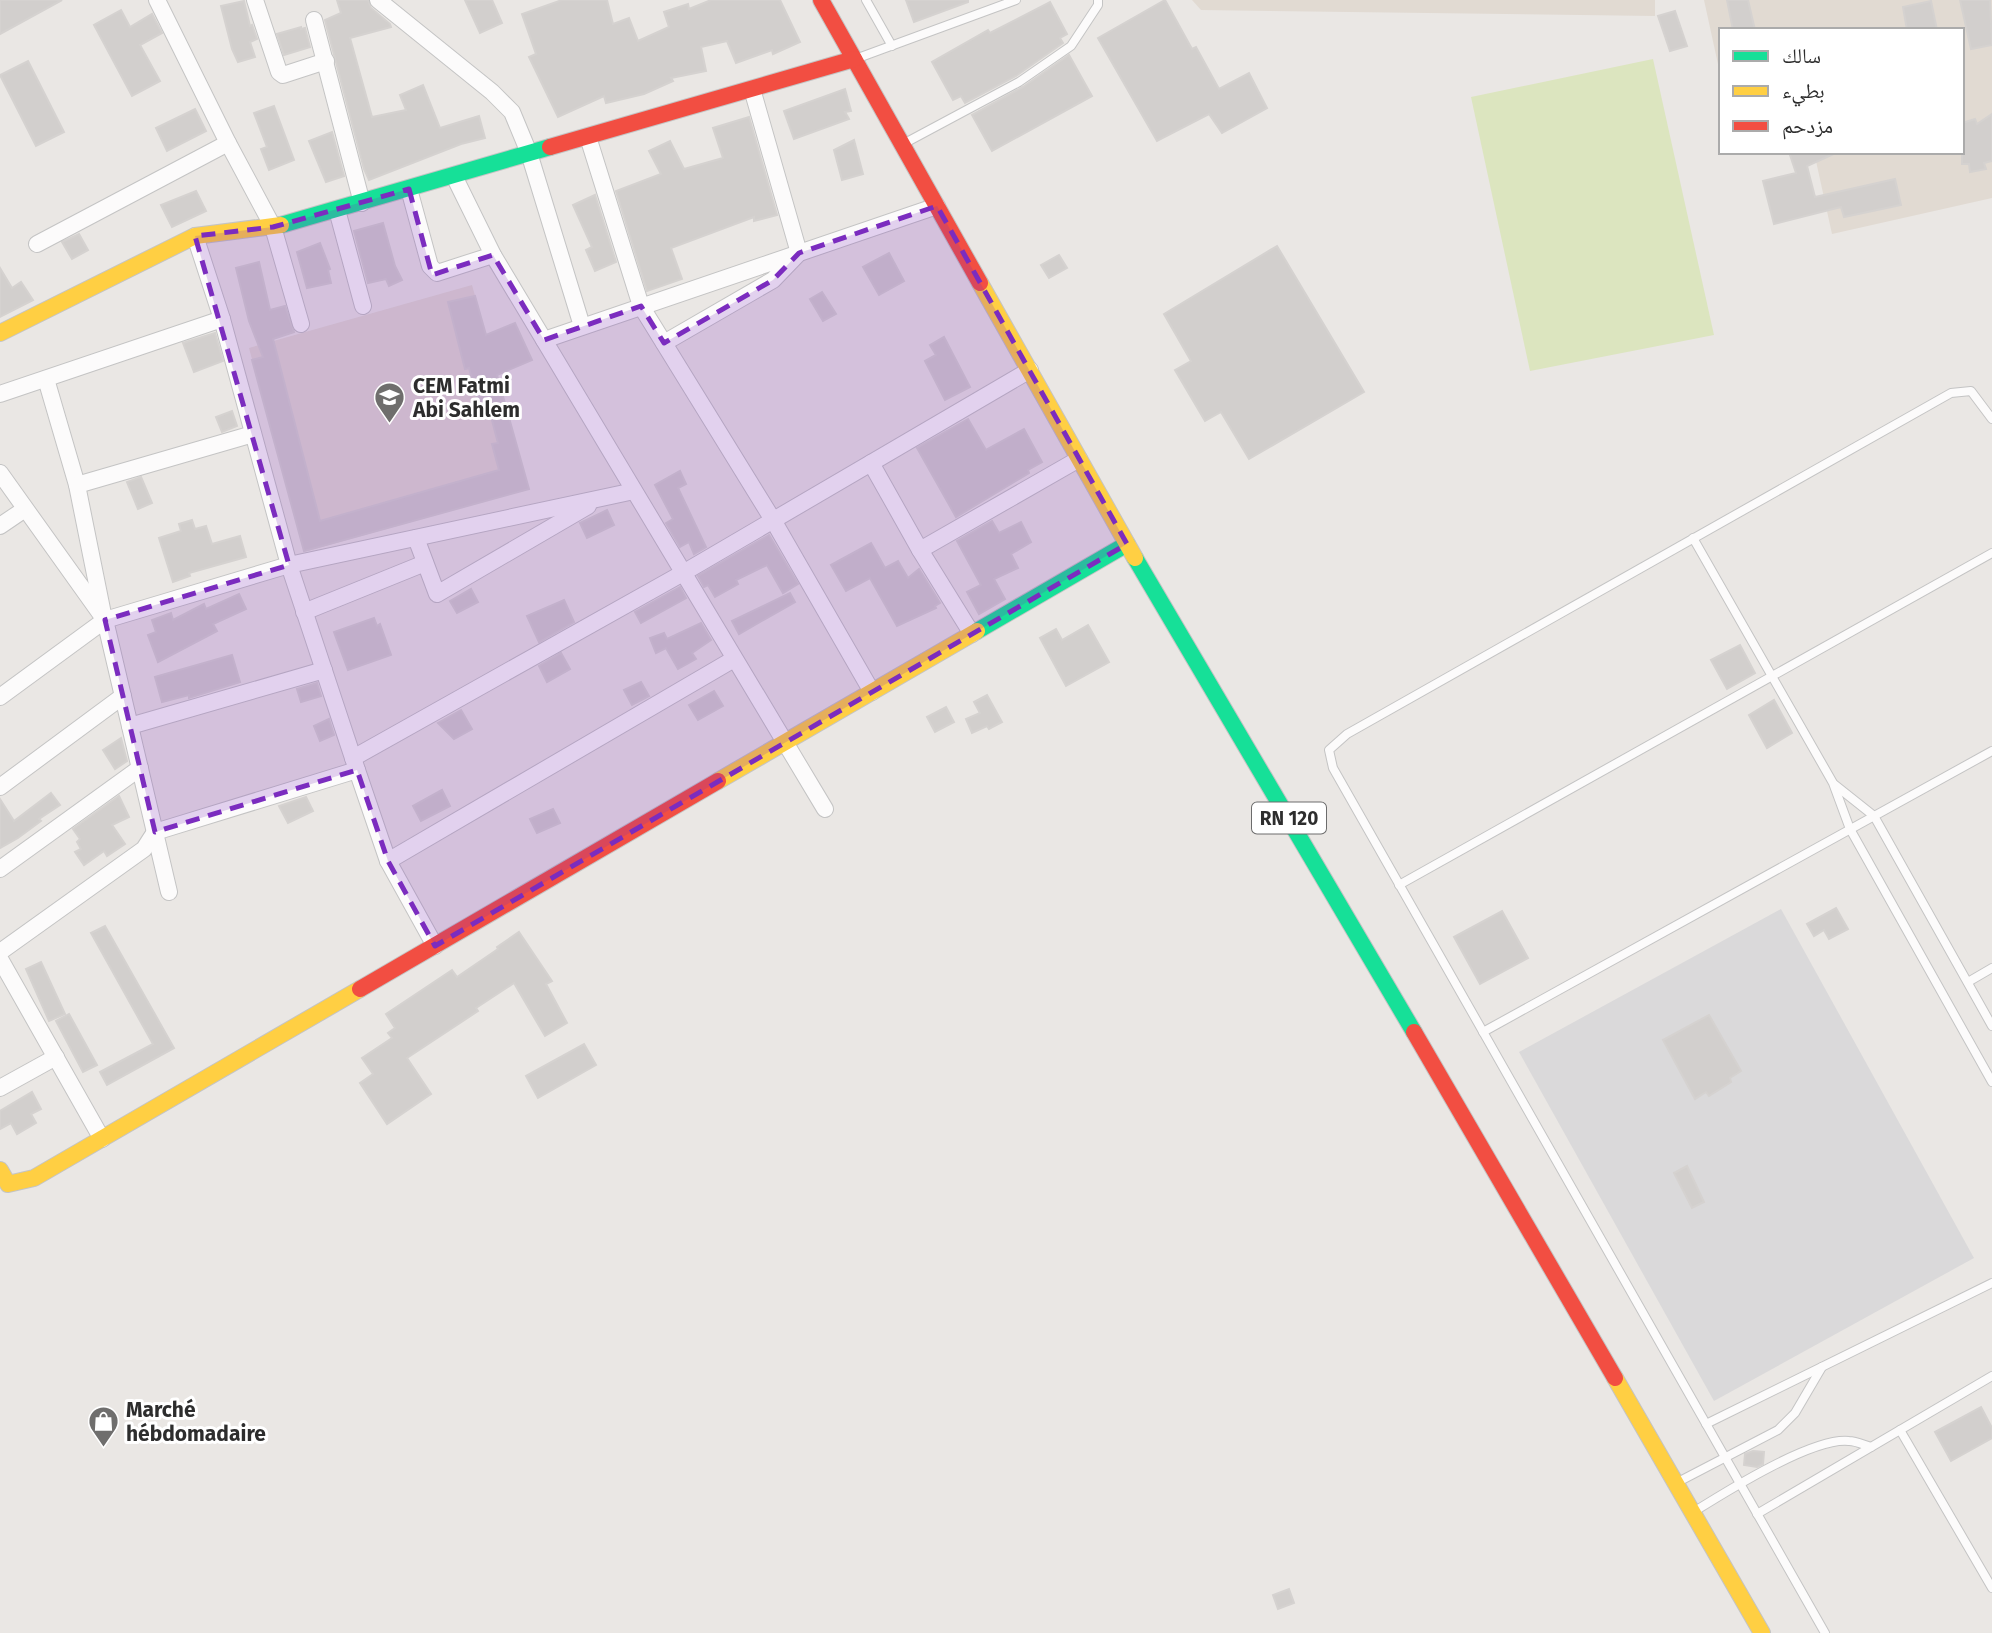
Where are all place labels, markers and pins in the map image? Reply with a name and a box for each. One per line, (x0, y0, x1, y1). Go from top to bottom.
place label: CEM Fatmi Abi Sahlem (412, 373, 520, 423)
school or university icon: CEM Fatmi Abi Sahlem (373, 381, 407, 425)
place label: Marché hébdomadaire (126, 1397, 266, 1447)
shop icon: Marché hébdomadaire (86, 1405, 120, 1449)

